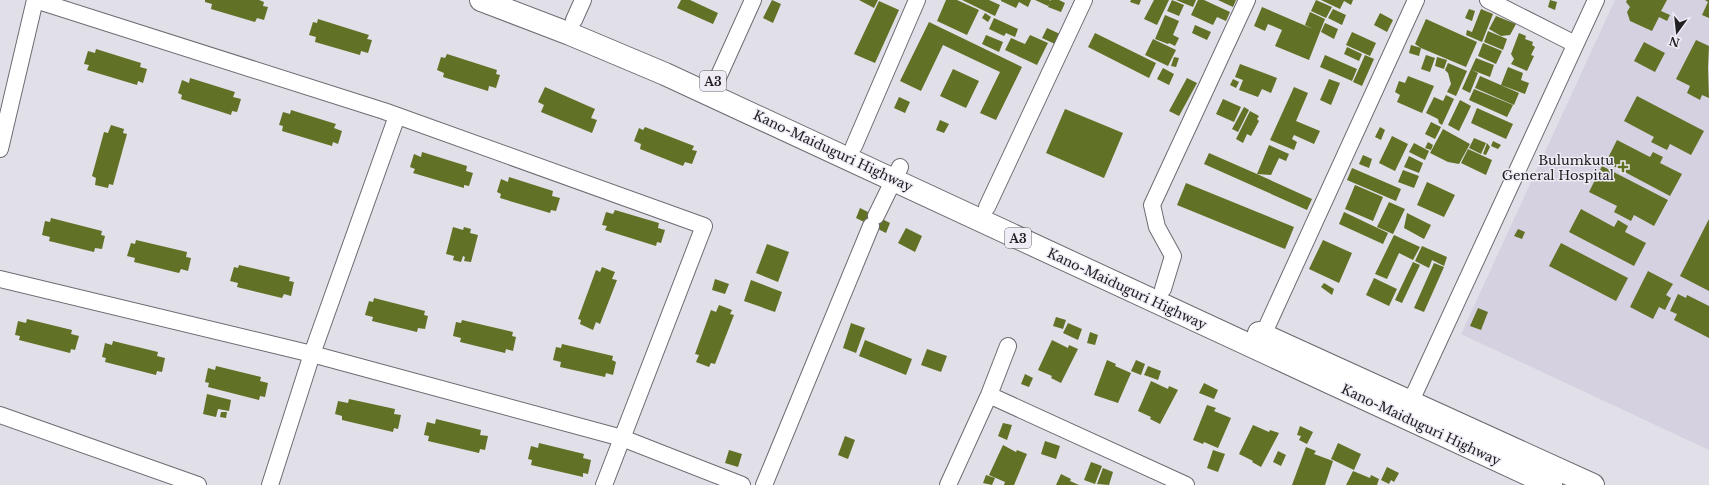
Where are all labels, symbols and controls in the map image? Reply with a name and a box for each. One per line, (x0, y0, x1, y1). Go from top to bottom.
north arrow (1657, 12, 1697, 52)
text: N (1667, 33, 1681, 50)
road number: A3 (700, 71, 726, 91)
street label: Kano-Maiduguri Highway (751, 107, 916, 196)
place label: Bulumkutu General Hospital (1502, 152, 1614, 184)
marker: Bulumkutu General Hospital (1617, 161, 1629, 173)
road number: A3 (1005, 228, 1031, 248)
street label: Kano-Maiduguri Highway (1045, 245, 1210, 334)
street label: Kano-Maiduguri Highway (1339, 381, 1504, 470)

